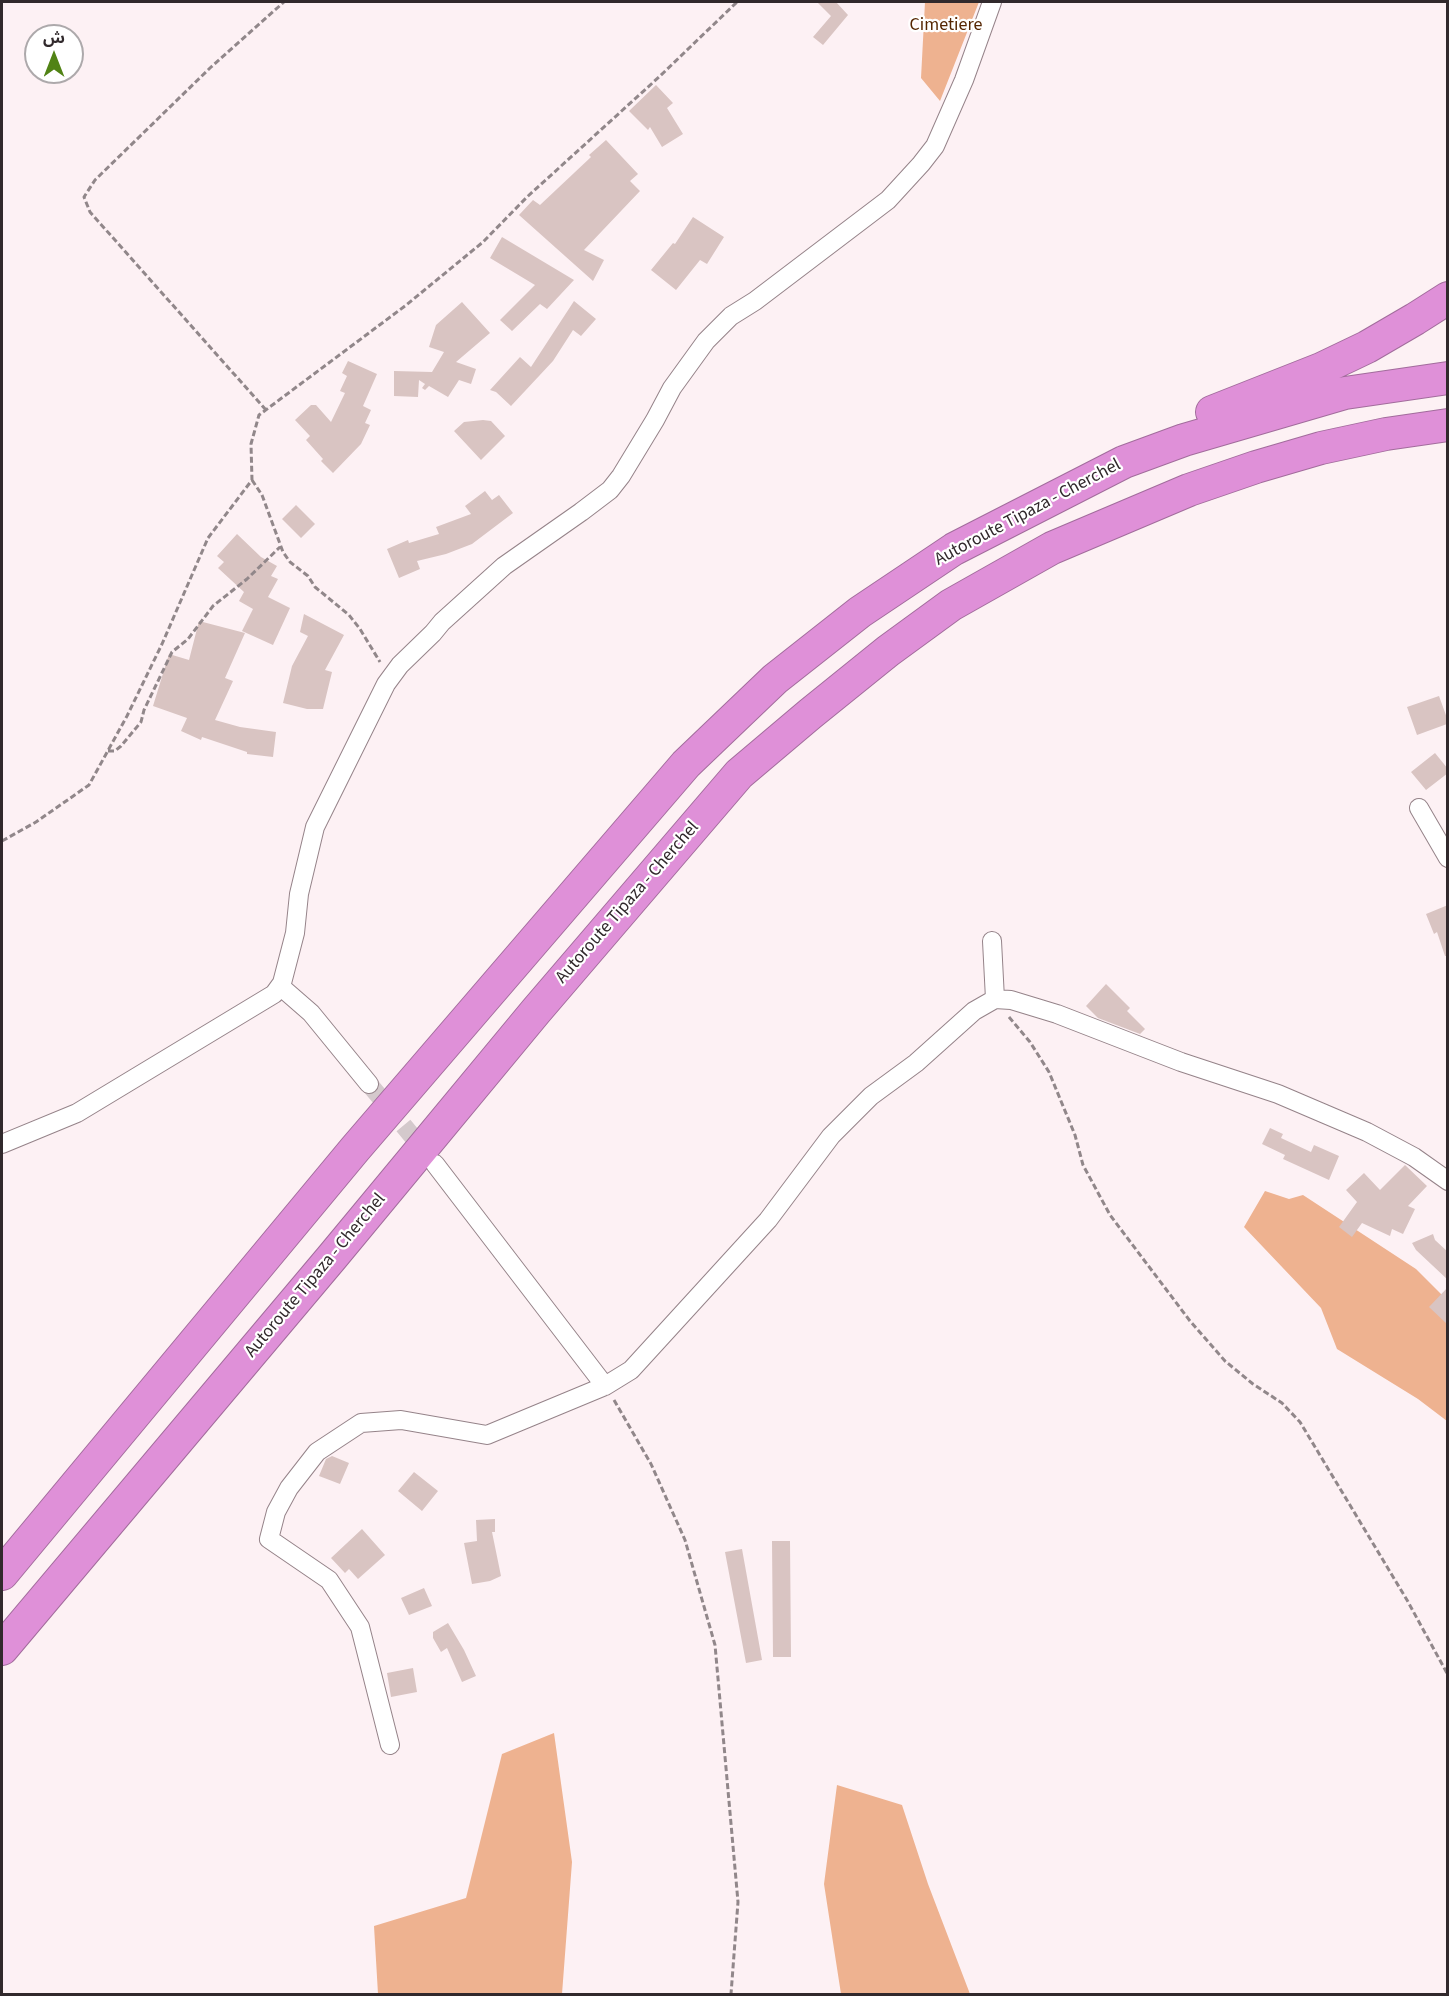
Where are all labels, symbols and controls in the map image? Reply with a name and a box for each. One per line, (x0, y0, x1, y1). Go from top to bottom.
park label: Cimetiere (910, 15, 982, 37)
north arrow (24, 24, 84, 84)
text: ش (43, 27, 65, 49)
street label: Autoroute Tipaza - Cherchel (931, 455, 1125, 571)
street label: Autoroute Tipaza - Cherchel (552, 818, 704, 988)
street label: Autoroute Tipaza - Cherchel (241, 1190, 391, 1362)

